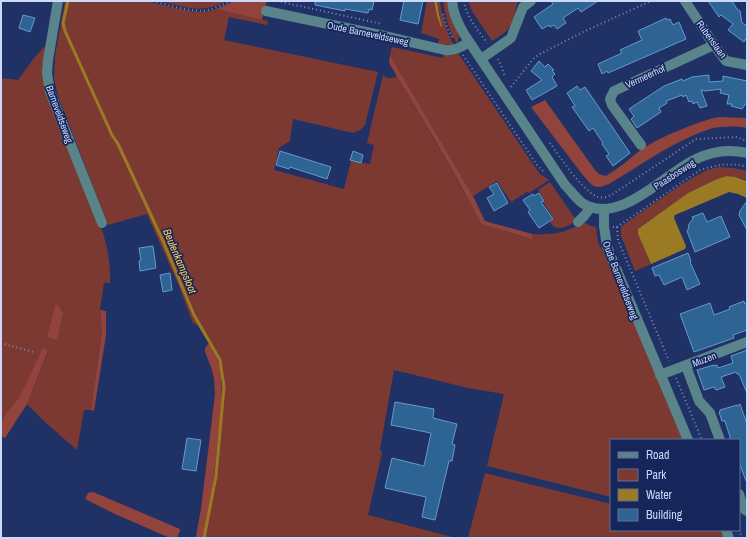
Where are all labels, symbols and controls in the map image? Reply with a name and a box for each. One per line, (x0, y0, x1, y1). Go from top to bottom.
street label: Rubenslaan (693, 18, 730, 61)
street label: Oude Barneveldseweg (326, 19, 410, 49)
street label: Vermeerhof (623, 61, 668, 91)
street label: Barneveldseweg (43, 83, 76, 145)
street label: Paasbosweg (651, 156, 698, 193)
water label: Beulenkampsloot (160, 226, 200, 296)
street label: Oude Barneveldseweg (600, 239, 642, 322)
street label: Muzen (690, 349, 718, 370)
legend (610, 439, 740, 531)
text: Road (646, 447, 670, 463)
text: Park (646, 467, 666, 483)
text: Water (646, 487, 673, 503)
text: Building (646, 507, 683, 523)

